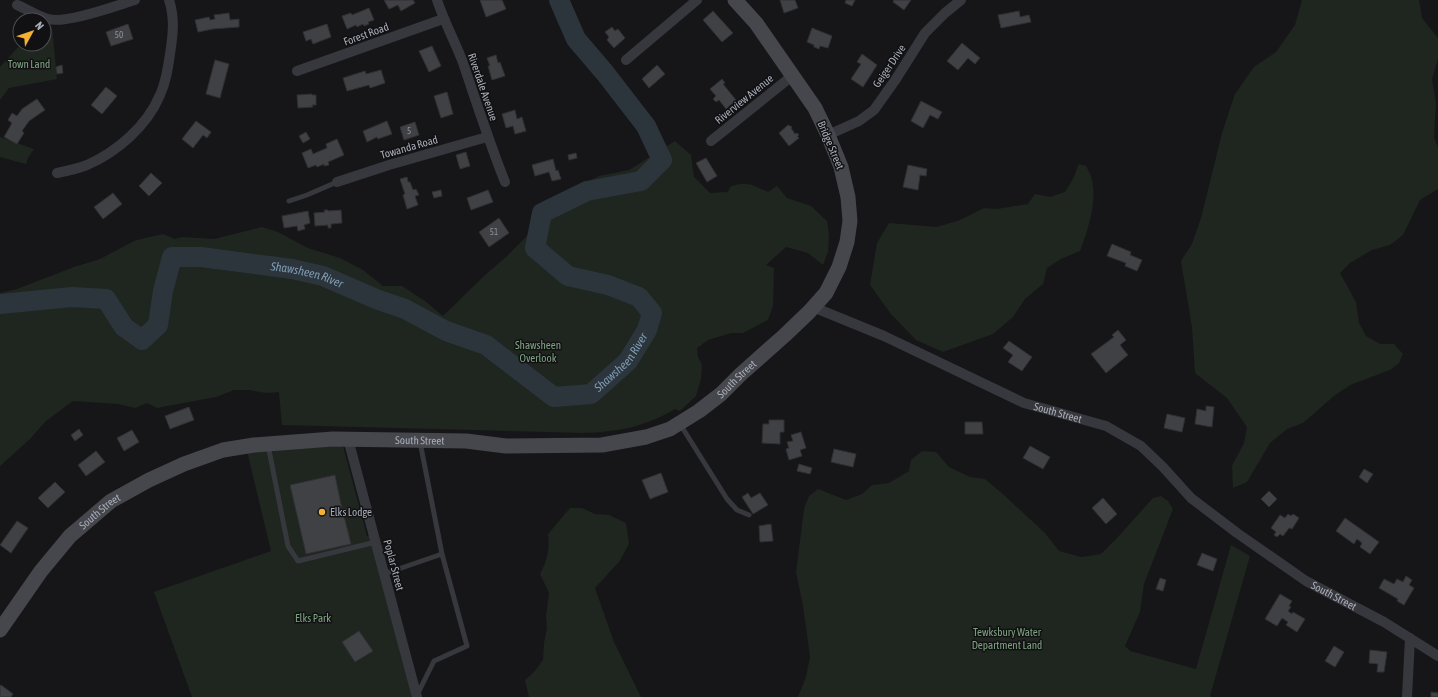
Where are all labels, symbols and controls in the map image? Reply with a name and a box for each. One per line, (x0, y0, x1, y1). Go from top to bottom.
north arrow (12, 12, 52, 52)
text: N (33, 19, 46, 32)
street label: Forest Road (342, 20, 390, 48)
house number: 50 (115, 30, 123, 40)
street label: Geiger Drive (870, 42, 908, 90)
street label: Riverdale Avenue (466, 52, 500, 122)
park label: Town Land (8, 58, 50, 70)
street label: Riverview Avenue (713, 72, 775, 126)
street label: Bridge Street (815, 119, 847, 171)
house number: 5 (407, 126, 411, 136)
street label: Towanda Road (379, 133, 439, 161)
house number: 51 (490, 227, 498, 237)
water label: Shawsheen River (269, 259, 346, 291)
water label: Shawsheen River (591, 330, 651, 395)
park label: Shawsheen Overlook (515, 339, 561, 364)
street label: South Street (715, 358, 758, 401)
street label: South Street (1032, 400, 1083, 425)
street label: South Street (395, 434, 445, 447)
street label: South Street (77, 491, 122, 531)
place label: Elks Lodge (330, 506, 372, 518)
marker: Elks Lodge (317, 507, 327, 517)
street label: Poplar Street (381, 538, 407, 592)
street label: South Street (1309, 579, 1359, 612)
park label: Elks Park (295, 612, 331, 624)
park label: Tewksbury Water Department Land (972, 626, 1042, 651)

